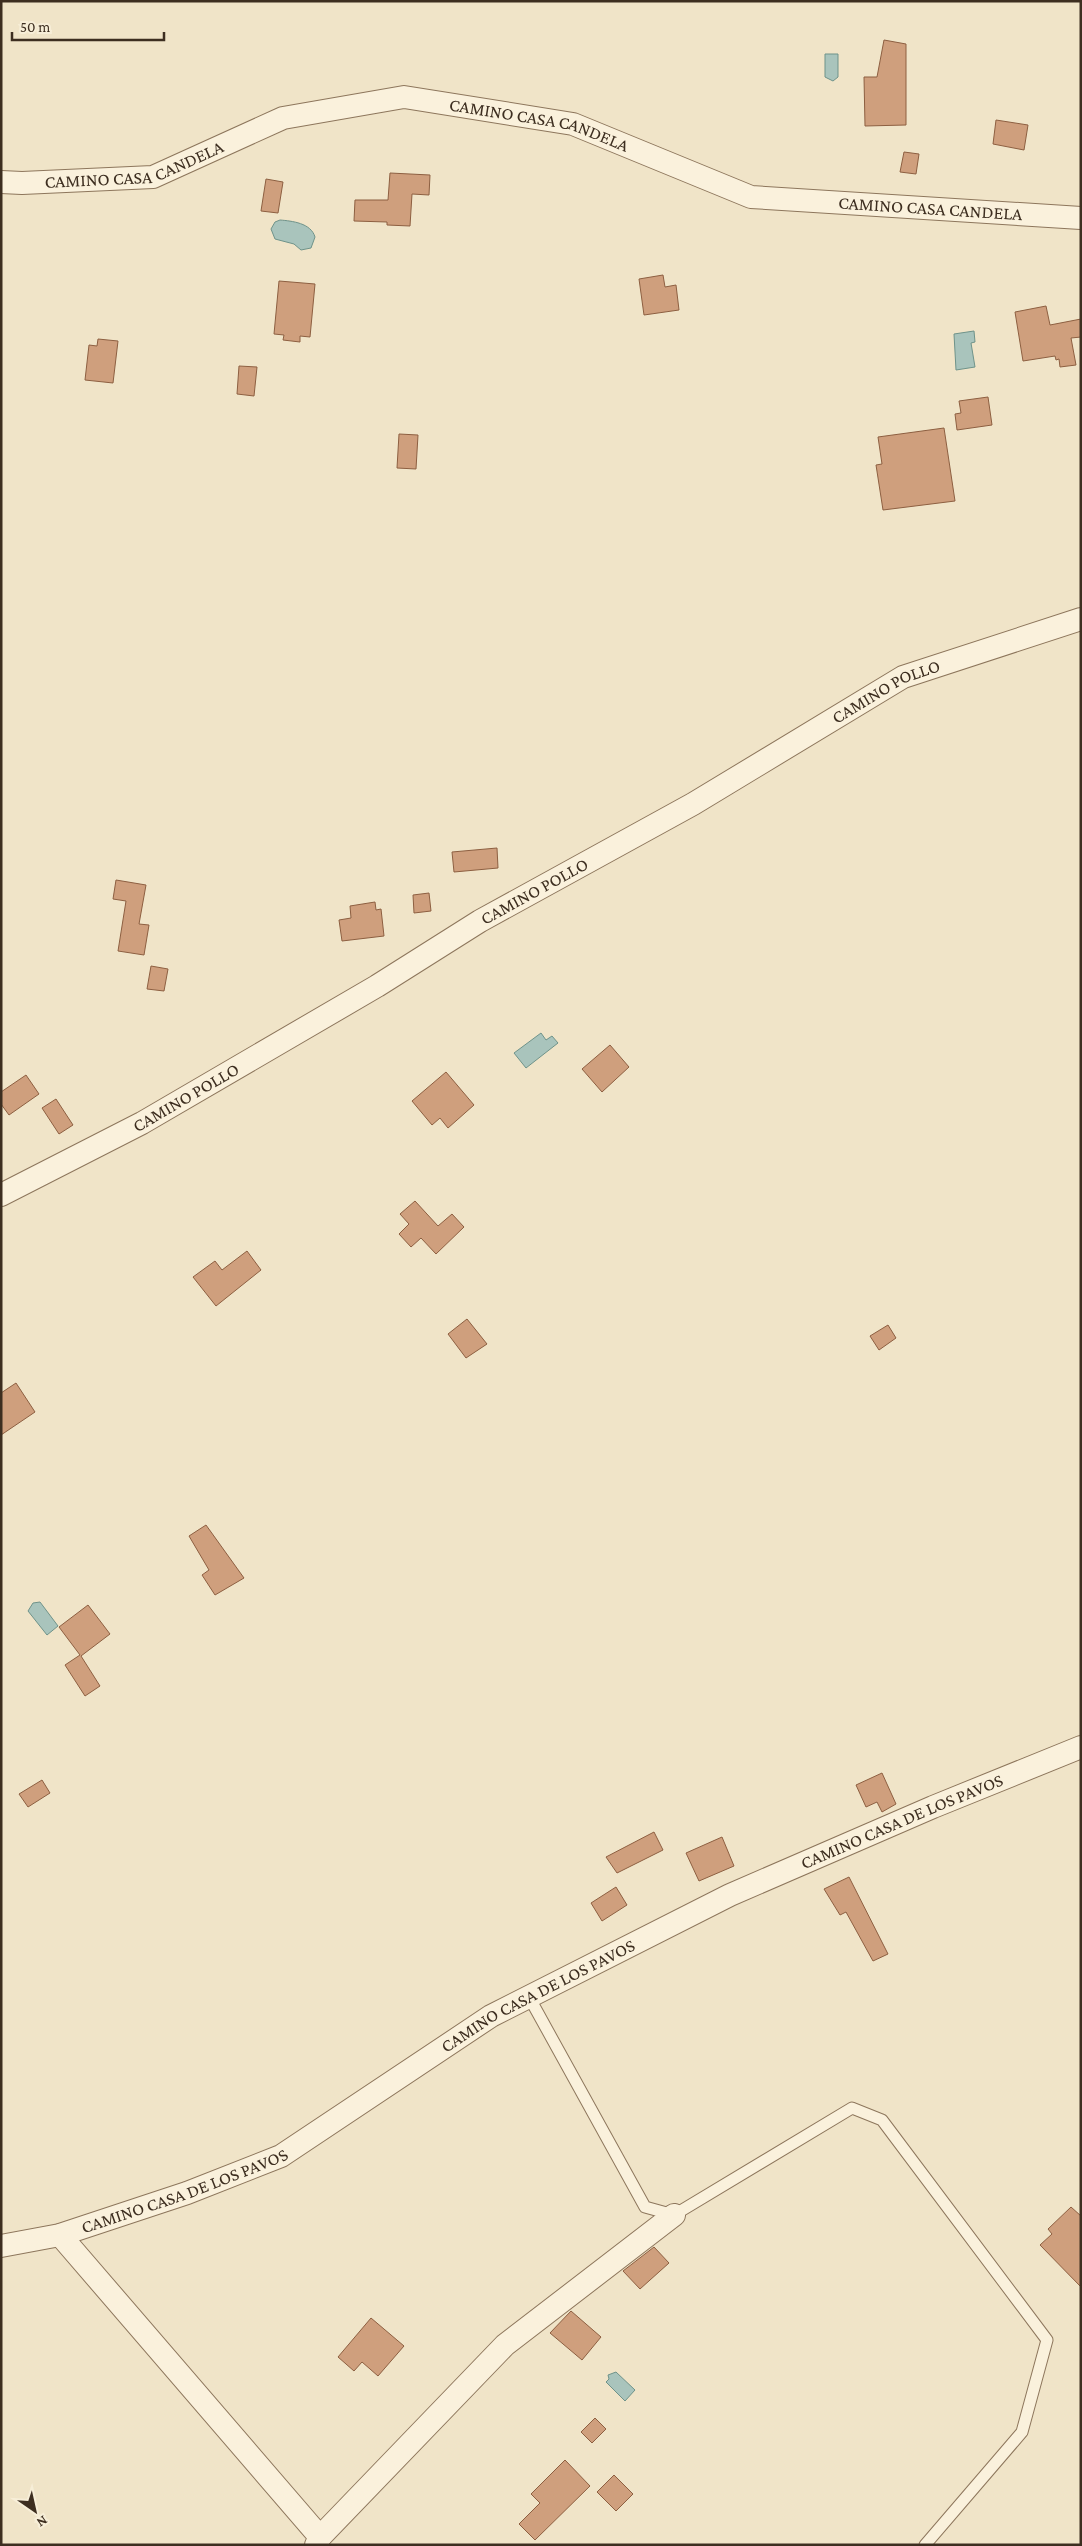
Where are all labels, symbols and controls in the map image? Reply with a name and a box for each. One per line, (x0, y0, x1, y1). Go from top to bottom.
scale bar (12, 10, 165, 42)
text: 50 m (20, 19, 50, 35)
street label: CAMINO CASA CANDELA (448, 94, 632, 156)
street label: CAMINO CASA CANDELA (44, 136, 227, 192)
street label: CAMINO CASA CANDELA (838, 193, 1024, 224)
street label: CAMINO POLLO (828, 656, 942, 728)
street label: CAMINO POLLO (477, 854, 591, 929)
street label: CAMINO POLLO (129, 1059, 242, 1136)
street label: CAMINO CASA DE LOS PAVOS (798, 1770, 1006, 1873)
street label: CAMINO CASA DE LOS PAVOS (437, 1935, 638, 2057)
street label: CAMINO CASA DE LOS PAVOS (79, 2144, 292, 2237)
north arrow (10, 2486, 60, 2536)
text: N (33, 2512, 51, 2531)

